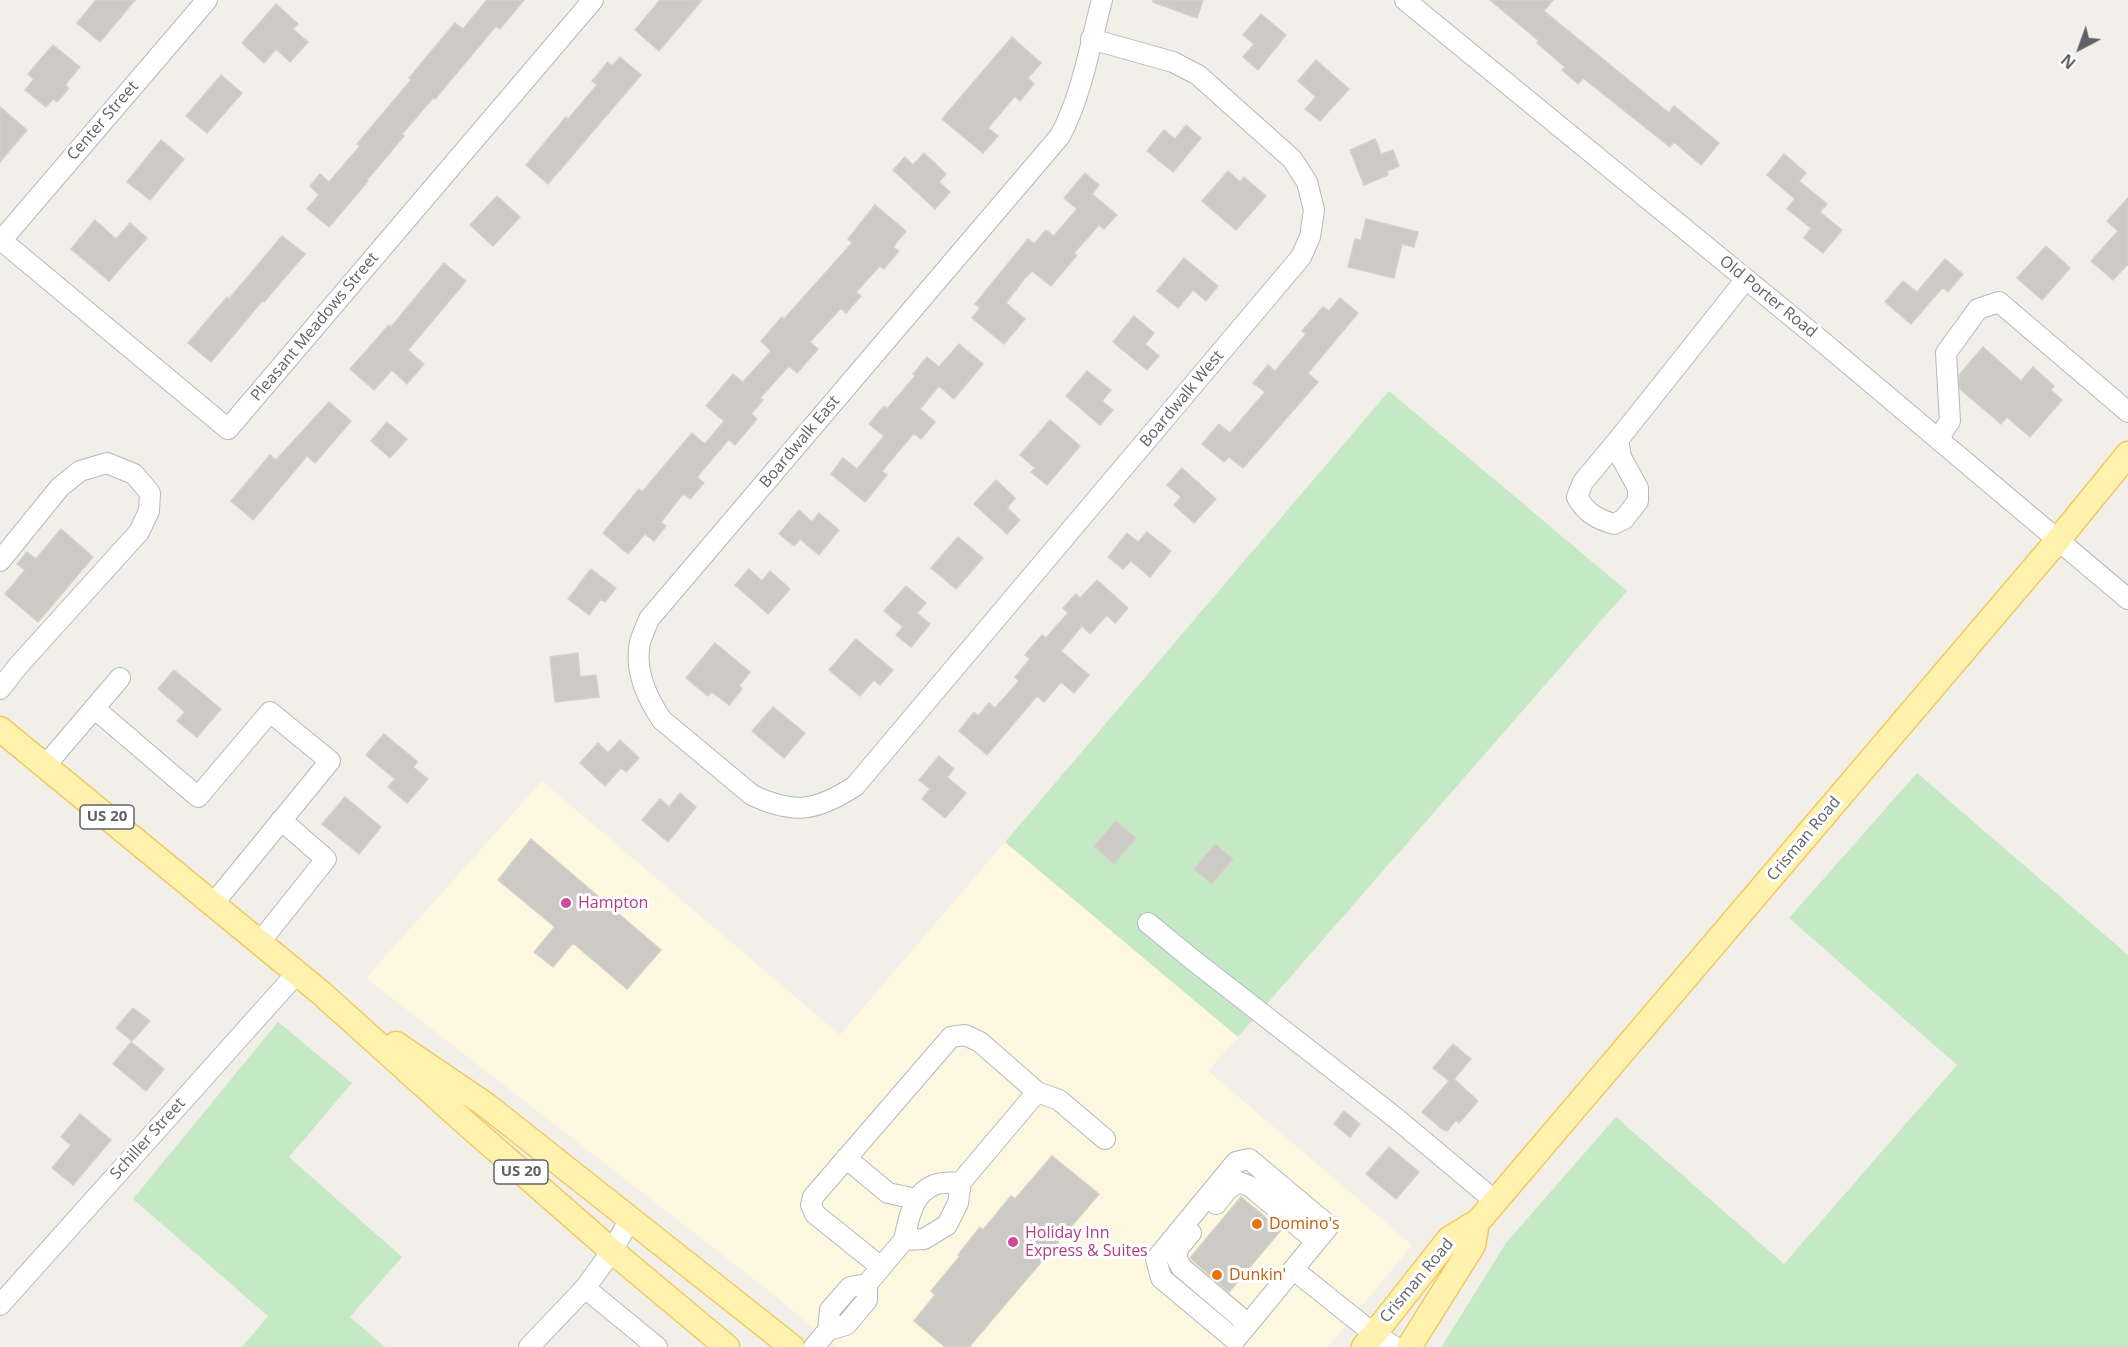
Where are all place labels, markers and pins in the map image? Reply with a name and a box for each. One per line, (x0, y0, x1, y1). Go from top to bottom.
place label: Hampton (578, 893, 648, 913)
marker: Hampton (559, 896, 573, 910)
place label: Domino's (1269, 1214, 1340, 1234)
marker: Domino's (1250, 1217, 1264, 1231)
place label: Holiday Inn Express & Suites (1025, 1223, 1148, 1261)
marker: Holiday Inn Express & Suites (1006, 1235, 1020, 1249)
place label: Dunkin' (1229, 1265, 1286, 1285)
marker: Dunkin' (1210, 1268, 1224, 1282)

